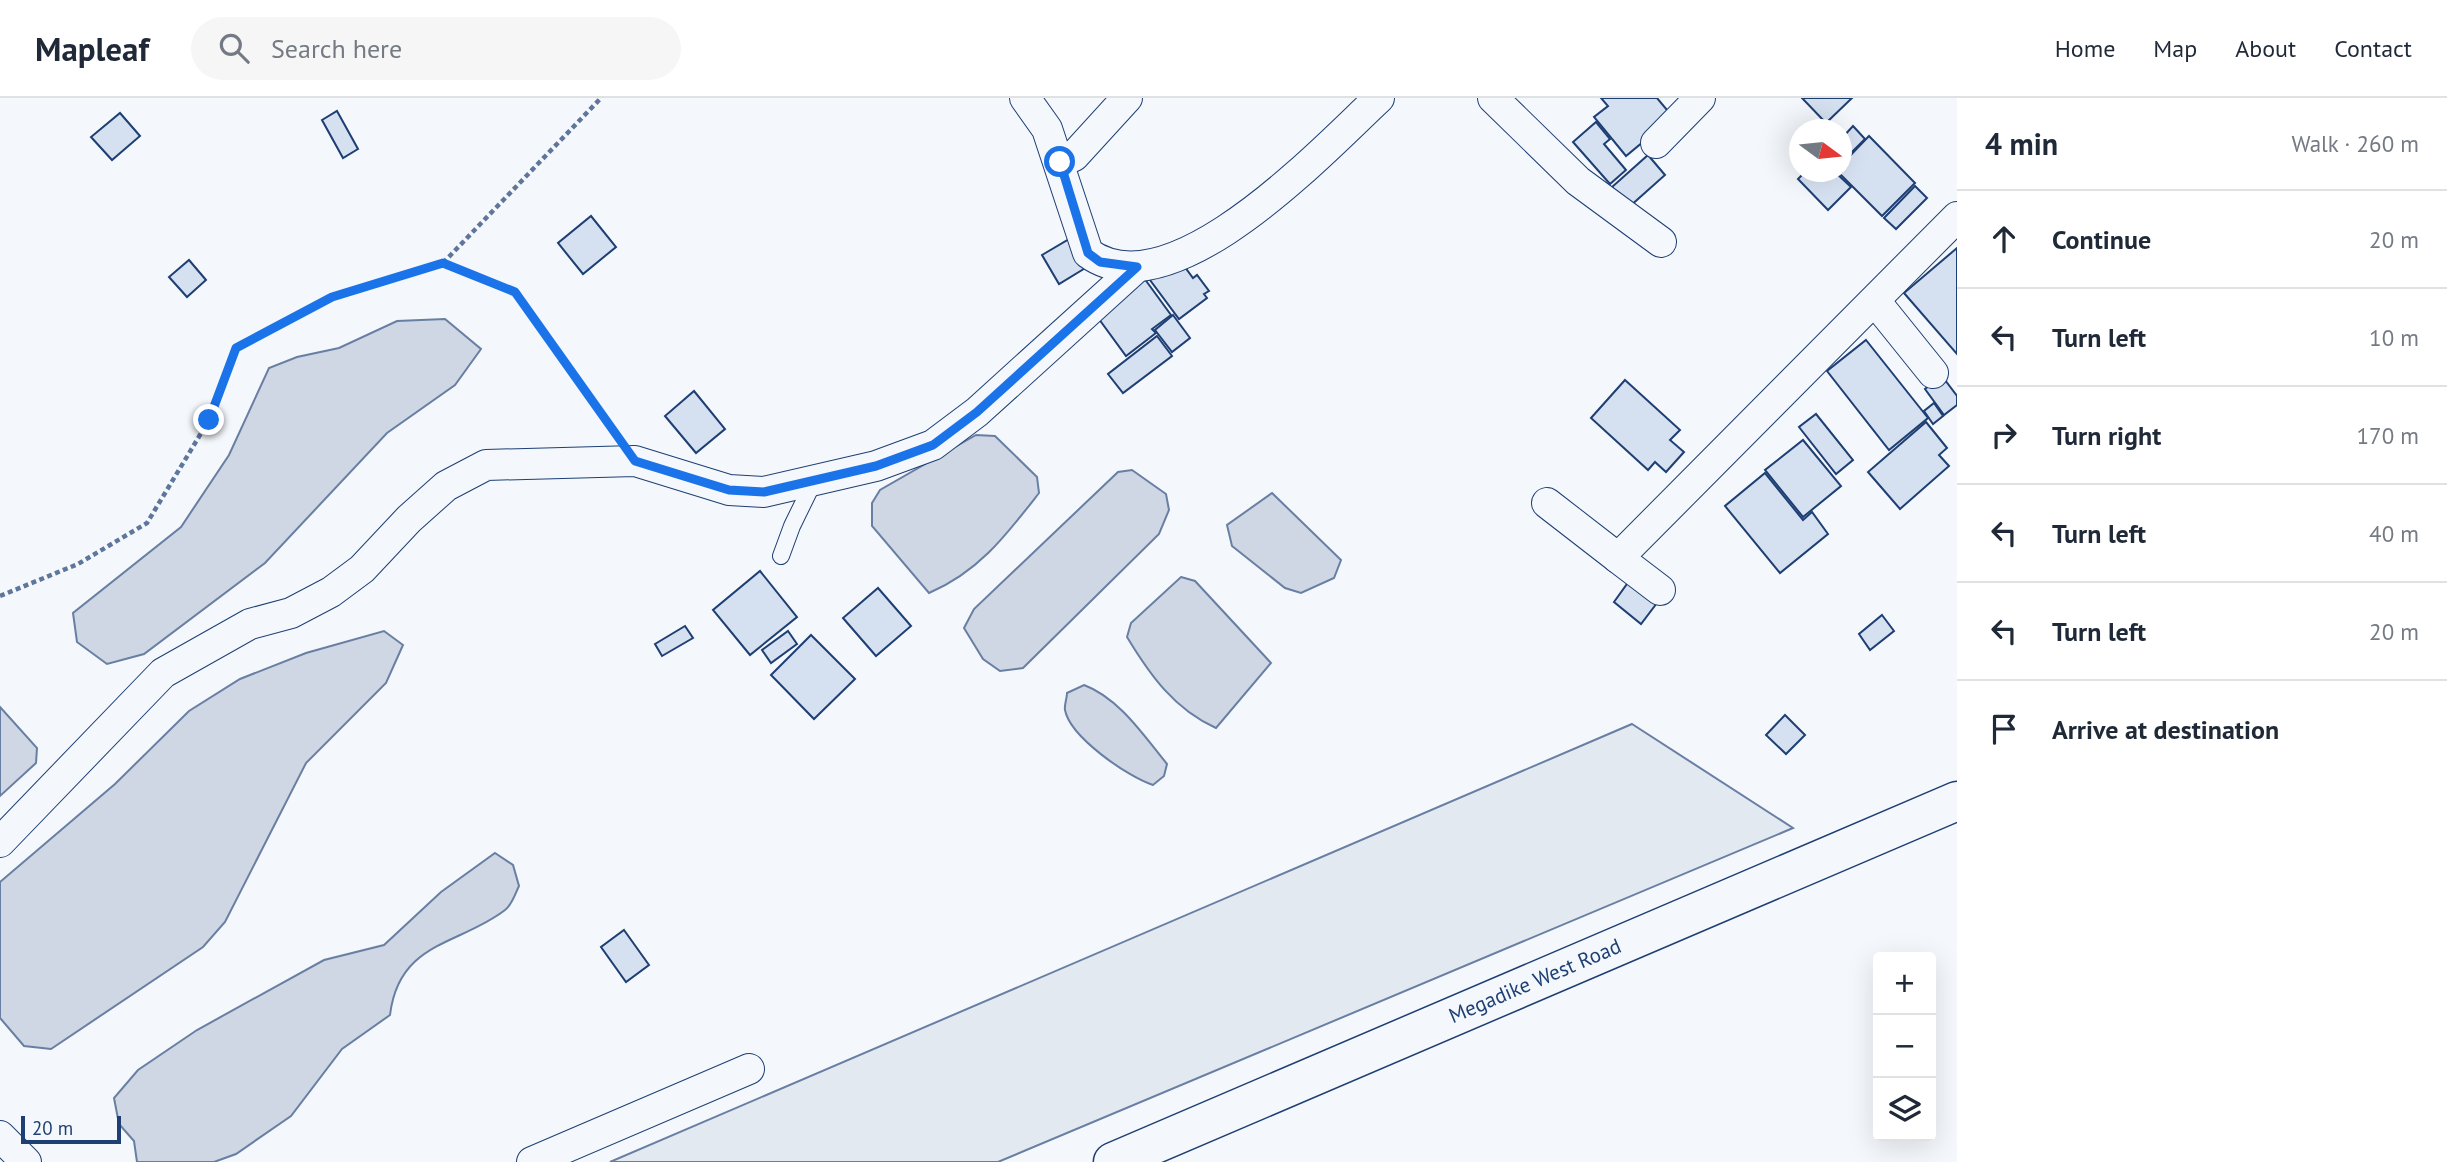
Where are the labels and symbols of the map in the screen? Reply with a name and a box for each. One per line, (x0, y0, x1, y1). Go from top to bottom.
north arrow (1789, 119, 1852, 182)
route start (1044, 146, 1075, 177)
route end (193, 404, 224, 435)
street label: Megadike West Road (1445, 932, 1625, 1029)
scale bar (21, 1113, 121, 1145)

